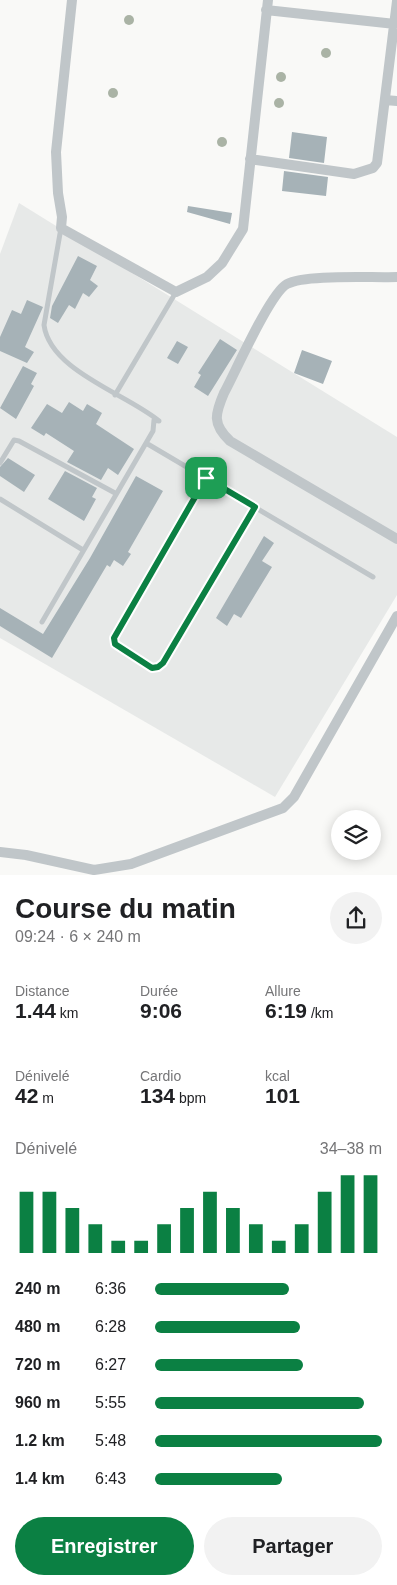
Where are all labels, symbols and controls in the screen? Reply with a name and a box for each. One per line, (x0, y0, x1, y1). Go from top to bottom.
pin (185, 457, 227, 499)
icon: arrive (192, 464, 220, 492)
map controls (331, 810, 381, 860)
button: layers (331, 810, 381, 860)
button: share (330, 892, 382, 944)
text: Course du matin (15, 893, 236, 924)
text: 09:24 · 6 × 240 m (15, 928, 141, 945)
text: Distance (15, 983, 69, 999)
text: Durée (140, 983, 178, 999)
text: Allure (265, 983, 301, 999)
text: 1.44 (15, 999, 56, 1022)
text: 9:06 (140, 999, 182, 1022)
text: 6:19 (265, 999, 307, 1022)
text: km (56, 1005, 78, 1021)
text: /km (307, 1005, 333, 1021)
text: Dénivelé (15, 1068, 69, 1084)
text: Cardio (140, 1068, 181, 1084)
text: kcal (265, 1068, 290, 1084)
text: 42 (15, 1084, 38, 1107)
text: 134 (140, 1084, 175, 1107)
text: 101 (265, 1084, 300, 1107)
text: m (38, 1090, 54, 1106)
text: bpm (175, 1090, 206, 1106)
text: Dénivelé (15, 1140, 77, 1157)
text: 34–38 m (320, 1140, 382, 1157)
text: 240 m (15, 1280, 60, 1297)
text: 6:36 (95, 1280, 126, 1297)
text: 480 m (15, 1318, 60, 1335)
text: 6:28 (95, 1318, 126, 1335)
text: 720 m (15, 1356, 60, 1373)
text: 6:27 (95, 1356, 126, 1373)
text: 960 m (15, 1394, 60, 1411)
text: 5:55 (95, 1394, 126, 1411)
text: 1.2 km (15, 1432, 65, 1449)
text: 5:48 (95, 1432, 126, 1449)
text: 1.4 km (15, 1470, 65, 1487)
text: 6:43 (95, 1470, 126, 1487)
button: Enregistrer (15, 1517, 194, 1575)
button: Partager (204, 1517, 382, 1575)

